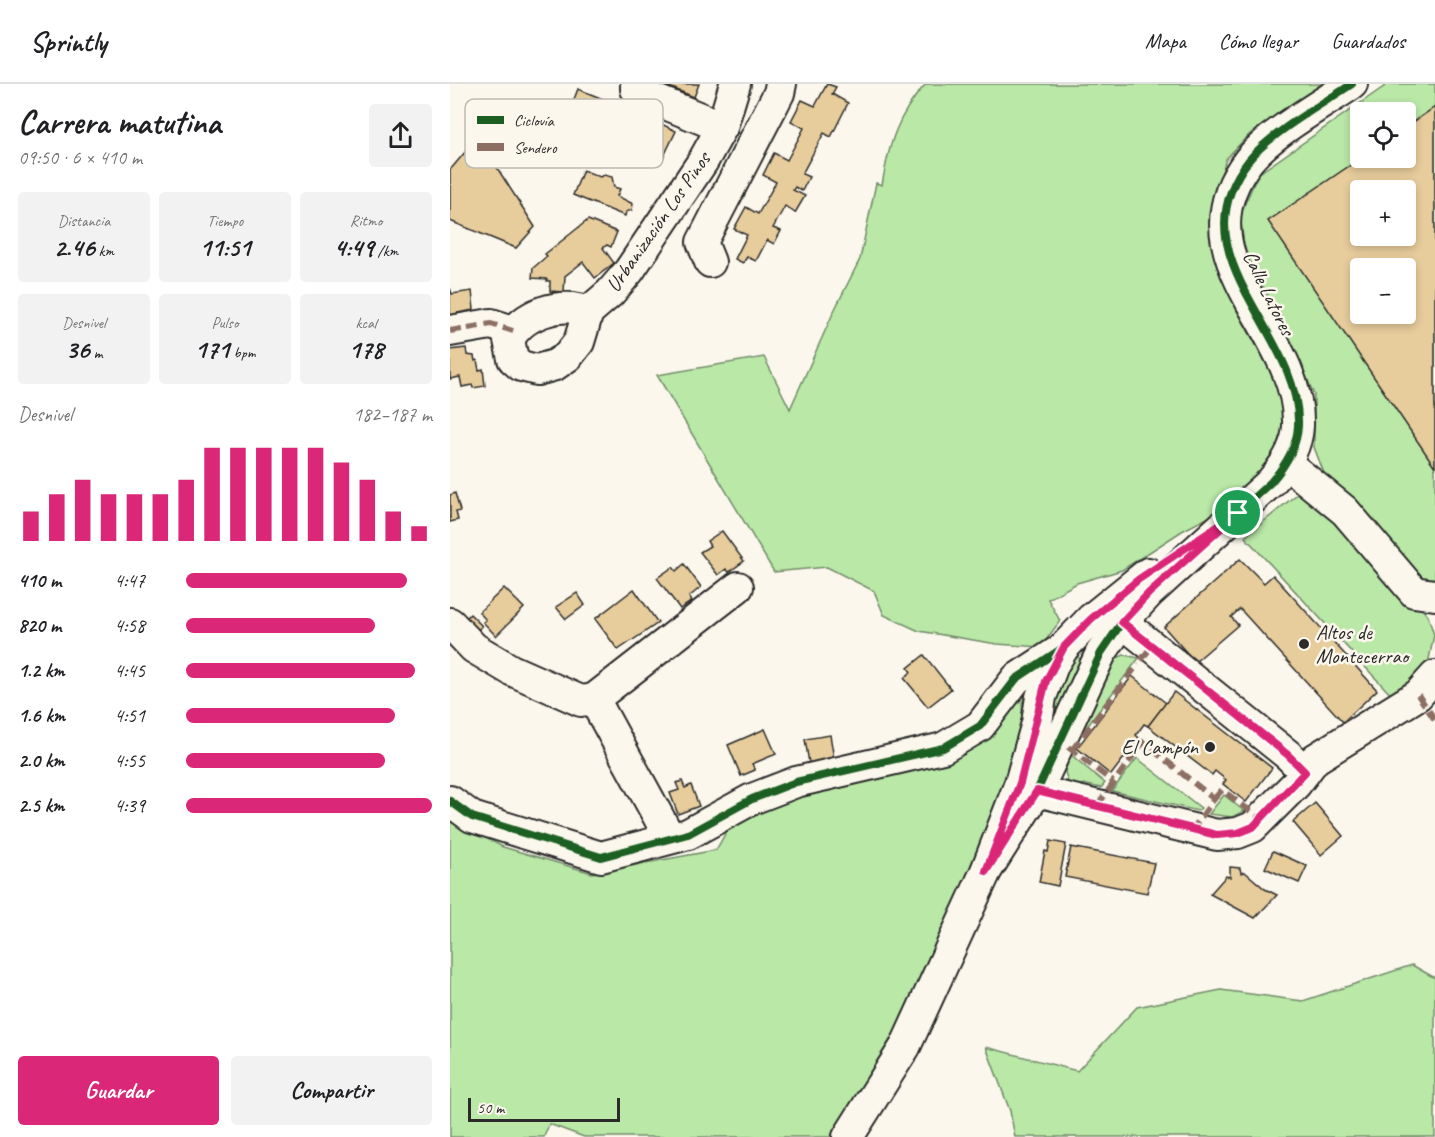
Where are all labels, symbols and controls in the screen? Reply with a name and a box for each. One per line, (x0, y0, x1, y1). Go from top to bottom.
text: Sprintly (30, 24, 107, 59)
text: Mapa (1145, 28, 1186, 54)
text: Cómo llegar (1219, 28, 1298, 54)
text: Guardados (1331, 28, 1405, 54)
legend (465, 99, 663, 168)
text: Carrera matutina (18, 101, 221, 143)
map controls (1350, 102, 1416, 324)
button: locate (1350, 102, 1416, 168)
button: share (369, 104, 432, 167)
text: Ciclovía (514, 111, 555, 131)
text: Sendero (514, 138, 558, 158)
text: 09:50 · 6 × 410 m (18, 145, 142, 170)
street label: Urbanización Los Pinos (600, 146, 717, 297)
button: + (1350, 180, 1416, 246)
text: Distancia (58, 211, 110, 231)
text: Tiempo (207, 211, 243, 231)
text: Ritmo (350, 211, 382, 231)
text: 2.46 (54, 231, 95, 264)
text: 11:51 (199, 231, 251, 264)
text: 4:49 (334, 231, 374, 264)
text: km (95, 241, 114, 261)
text: /km (374, 241, 398, 261)
street label: Calle Latores (1237, 246, 1302, 341)
button: − (1350, 258, 1416, 324)
text: Desnivel (62, 313, 106, 333)
text: Pulso (212, 313, 238, 333)
text: kcal (355, 313, 377, 333)
text: 36 (66, 333, 90, 366)
text: 171 (195, 333, 230, 366)
text: 178 (349, 333, 384, 366)
text: m (90, 343, 102, 363)
text: bpm (230, 343, 255, 363)
text: Desnivel (18, 402, 72, 427)
text: 182–187 m (353, 402, 432, 427)
pin (1212, 487, 1263, 538)
icon: arrive (1221, 496, 1254, 529)
text: 410 m (18, 568, 61, 593)
text: 4:47 (114, 568, 145, 593)
text: 820 m (18, 613, 61, 638)
text: 4:58 (114, 613, 145, 638)
place label: Altos de Montecerrao (1316, 619, 1411, 669)
marker: Altos de Montecerrao (1297, 637, 1311, 651)
text: 1.2 km (18, 658, 65, 683)
text: 4:45 (114, 658, 145, 683)
text: 1.6 km (18, 703, 65, 728)
text: 4:51 (114, 703, 145, 728)
place label: El Campón (1122, 734, 1199, 760)
marker: El Campón (1203, 740, 1217, 754)
text: 2.0 km (18, 748, 65, 773)
text: 4:55 (114, 748, 145, 773)
text: 2.5 km (18, 793, 64, 818)
text: 4:39 (114, 793, 145, 818)
button: Guardar (18, 1056, 219, 1125)
button: Compartir (231, 1056, 432, 1125)
scale bar (468, 1095, 620, 1122)
text: 50 m (477, 1098, 504, 1118)

